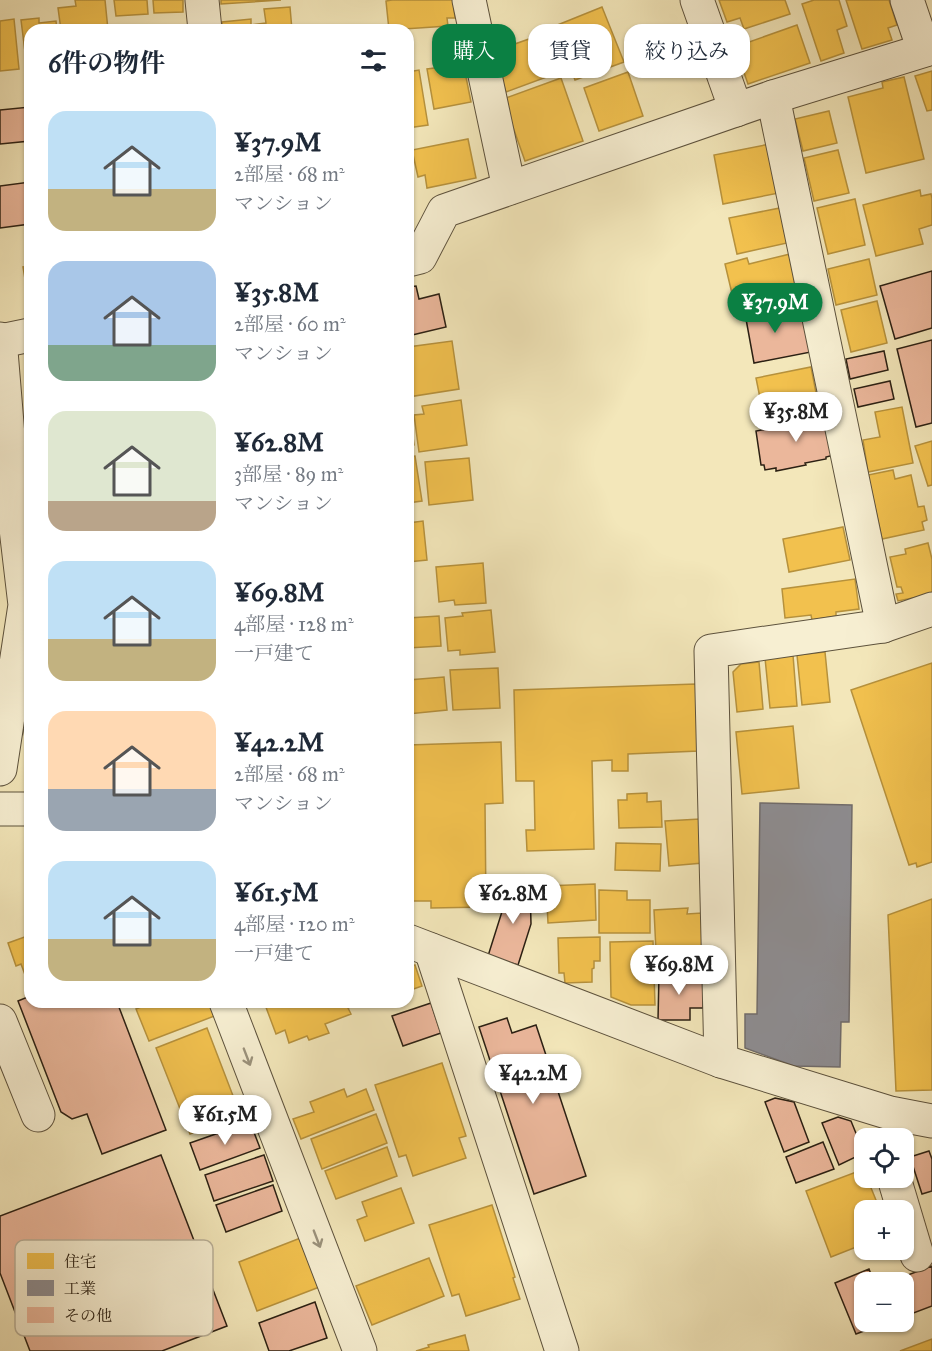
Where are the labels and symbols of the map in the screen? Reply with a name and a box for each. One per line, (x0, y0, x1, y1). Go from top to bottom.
pin: ¥37.9M (726, 283, 824, 334)
pin: ¥35.8M (747, 392, 845, 443)
pin: ¥62.8M (464, 874, 562, 925)
pin: ¥69.8M (630, 945, 728, 996)
one-way arrow (242, 1047, 253, 1065)
pin: ¥42.2M (484, 1054, 582, 1105)
pin: ¥61.5M (176, 1095, 274, 1146)
one-way arrow (312, 1229, 323, 1247)
legend (15, 1240, 213, 1336)
text: 住宅 (64, 1252, 96, 1271)
text: 工業 (64, 1279, 96, 1298)
text: その他 (64, 1306, 112, 1325)

